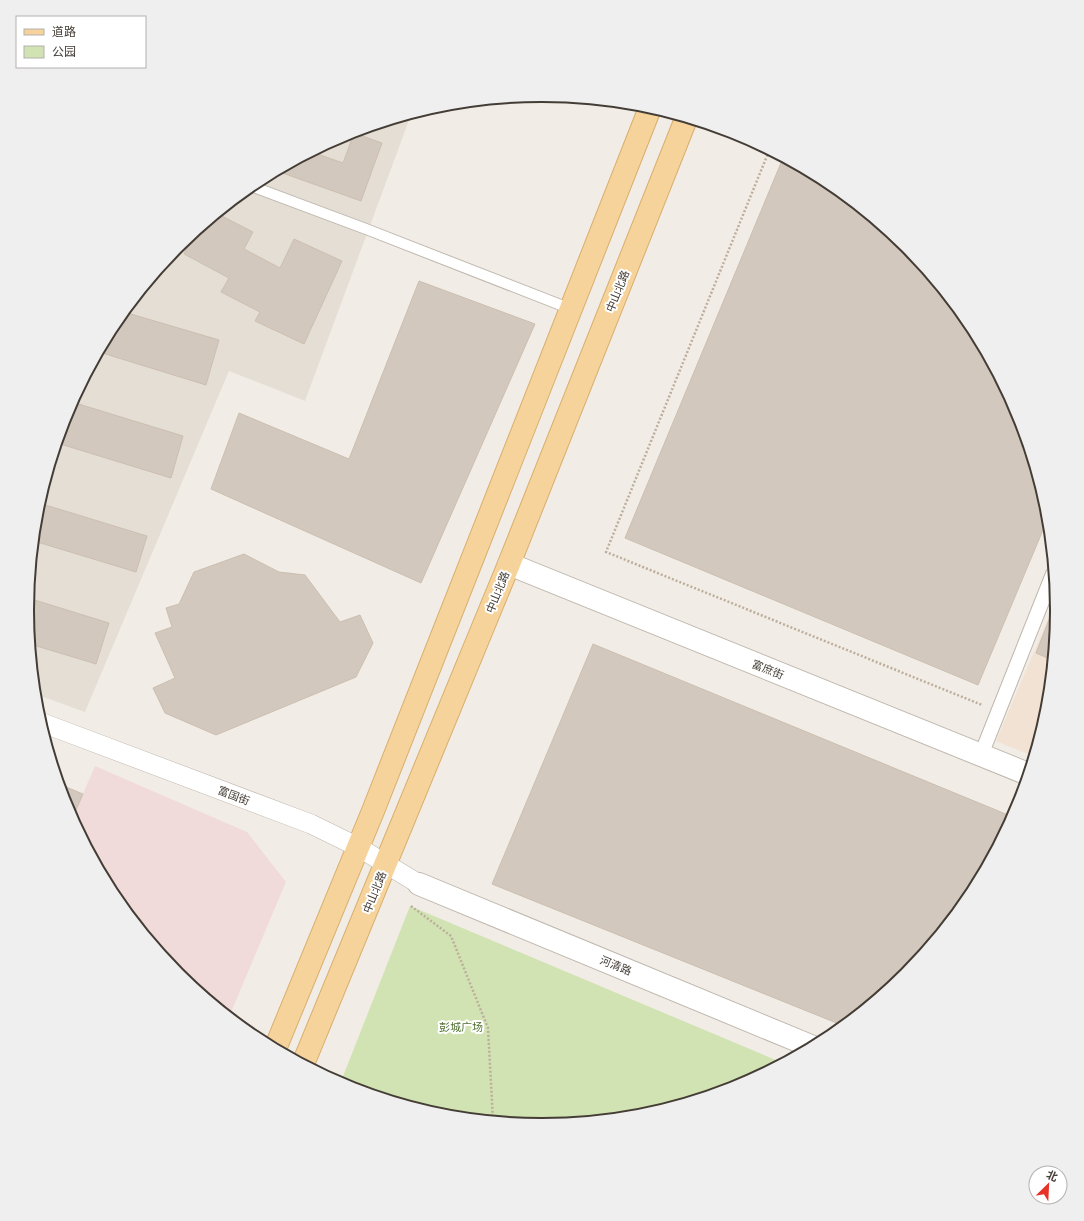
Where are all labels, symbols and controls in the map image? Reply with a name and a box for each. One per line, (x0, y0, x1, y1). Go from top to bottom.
legend (16, 16, 146, 68)
text: 道路 (52, 23, 76, 40)
text: 公园 (52, 43, 76, 60)
street label: 中山北路 (602, 268, 632, 314)
street label: 中山北路 (482, 569, 512, 615)
street label: 富庶街 (750, 656, 786, 682)
street label: 富国街 (216, 782, 252, 808)
street label: 中山北路 (359, 869, 389, 915)
street label: 河清路 (598, 952, 634, 978)
park label: 彭城广场 (439, 1019, 483, 1034)
north arrow (1028, 1165, 1068, 1205)
text: 北 (1044, 1166, 1060, 1184)

